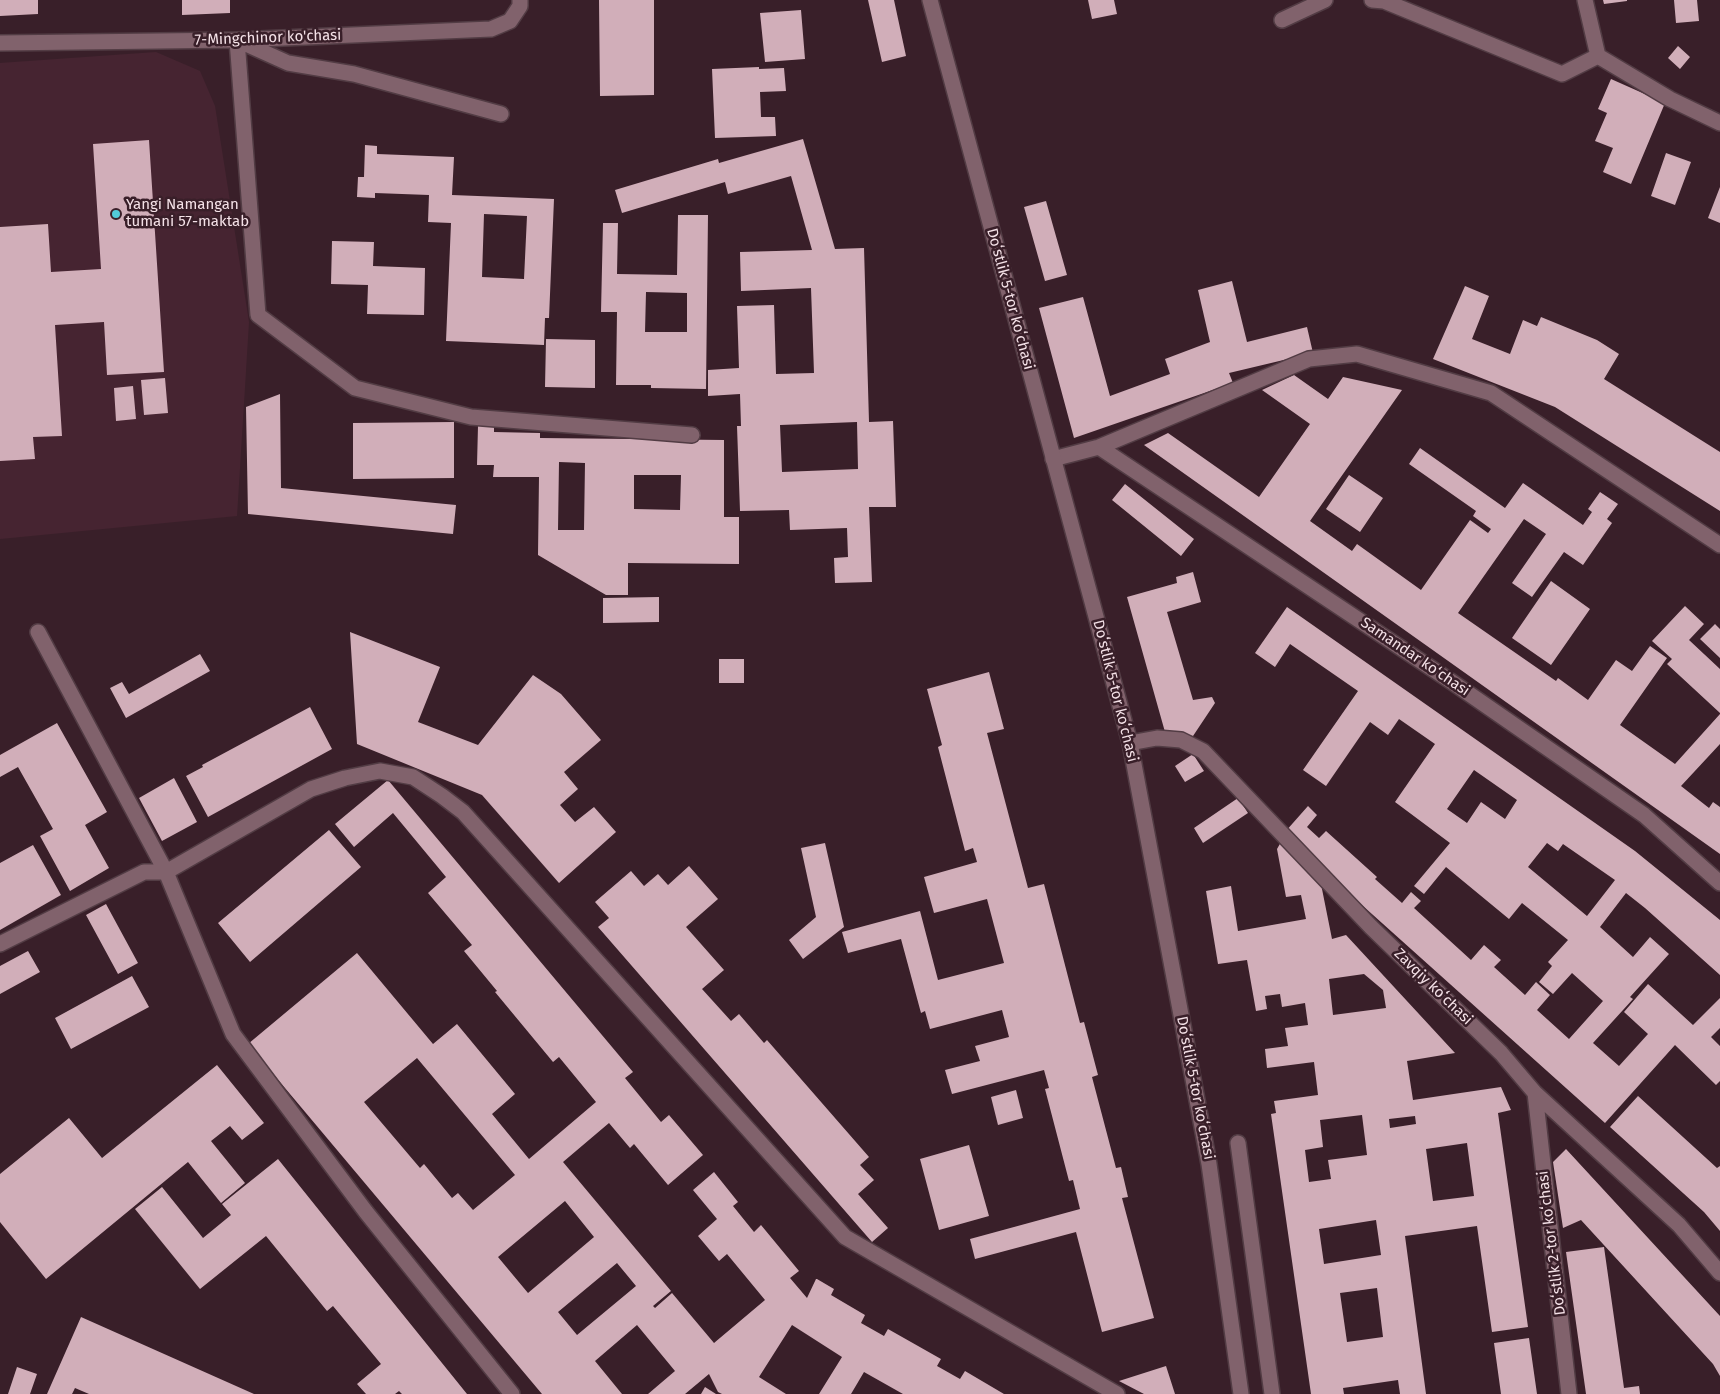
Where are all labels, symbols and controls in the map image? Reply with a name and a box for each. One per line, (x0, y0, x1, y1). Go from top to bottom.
street label: 7-Mingchinor ko'chasi (194, 26, 342, 50)
place label: Yangi Namangan tumani 57-maktab (126, 196, 249, 231)
marker: Yangi Namangan tumani 57-maktab (110, 208, 122, 220)
street label: Doʻstlik 5-tor koʻchasi (982, 226, 1038, 372)
street label: Samandar ko‘chasi (1357, 614, 1473, 700)
street label: Doʻstlik 5-tor koʻchasi (1089, 618, 1141, 764)
street label: Zavqiy koʻchasi (1390, 945, 1476, 1029)
street label: Doʻstlik 5-tor koʻchasi (1172, 1015, 1218, 1161)
street label: Doʻstlik 2-tor koʻchasi (1534, 1170, 1570, 1316)

